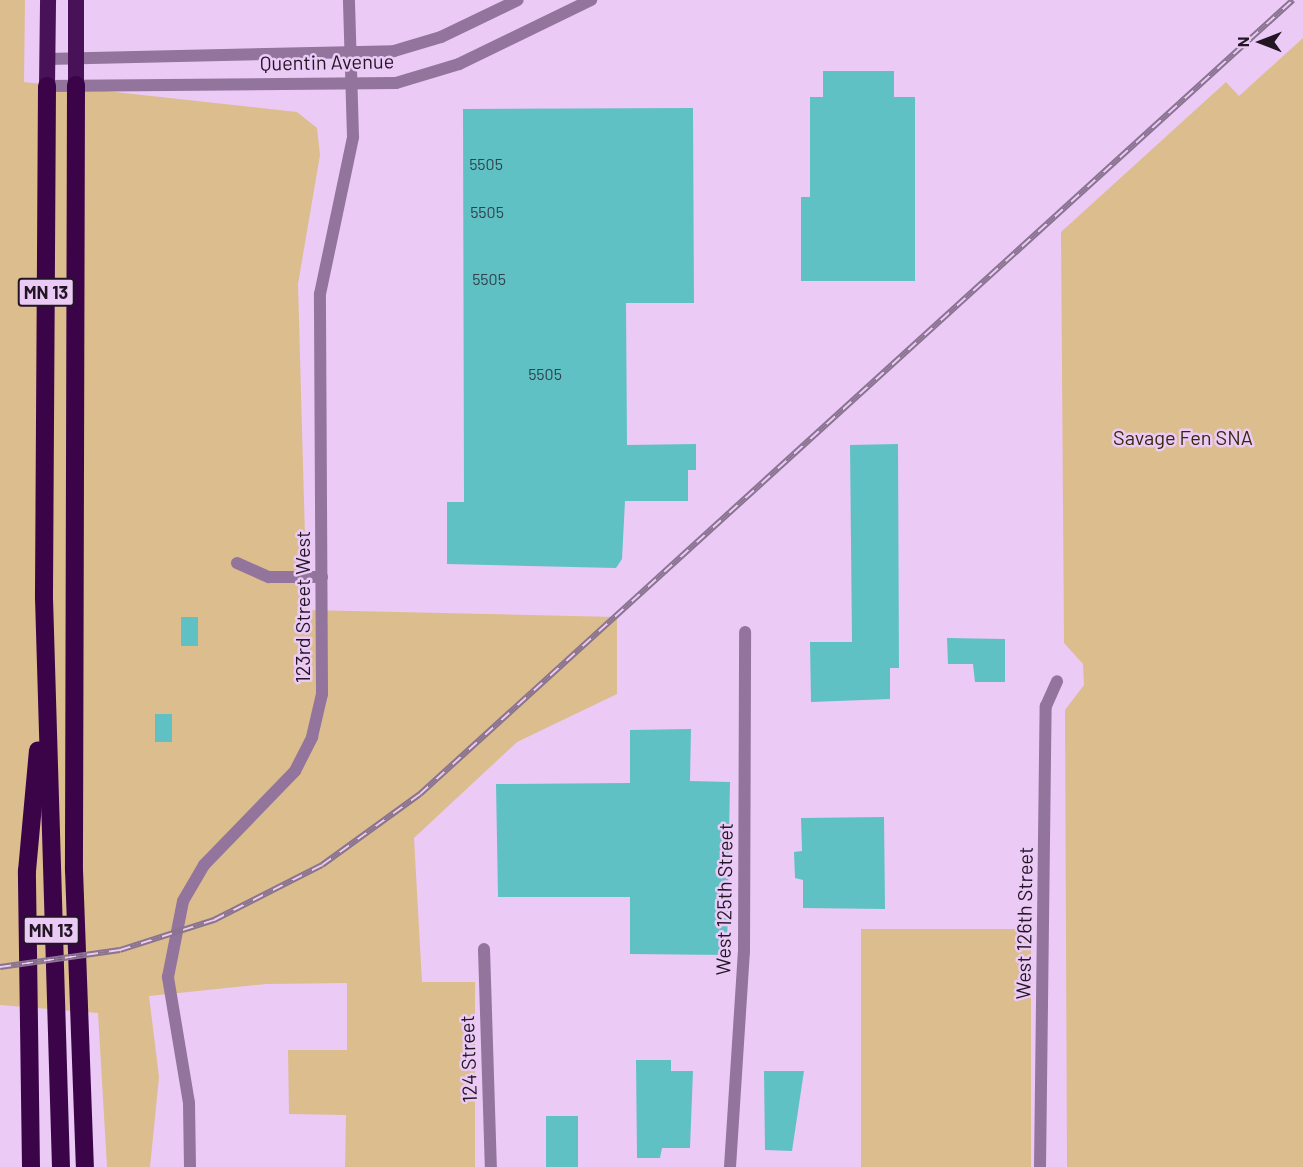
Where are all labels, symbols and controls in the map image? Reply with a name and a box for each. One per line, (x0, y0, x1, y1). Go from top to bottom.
north arrow (1231, 12, 1291, 72)
text: N (1233, 37, 1252, 47)
street label: Quentin Avenue (260, 49, 394, 75)
house number: 5505 (469, 154, 503, 174)
house number: 5505 (470, 202, 504, 222)
house number: 5505 (472, 269, 506, 289)
road number: MN 13 (18, 277, 74, 307)
house number: 5505 (528, 364, 562, 384)
park label: Savage Fen SNA (1113, 425, 1253, 449)
street label: 123rd Street West (290, 531, 314, 683)
street label: West 125th Street (711, 823, 737, 975)
street label: West 126th Street (1011, 846, 1037, 1000)
road number: MN 13 (22, 915, 80, 945)
street label: 124 Street (454, 1015, 482, 1103)

